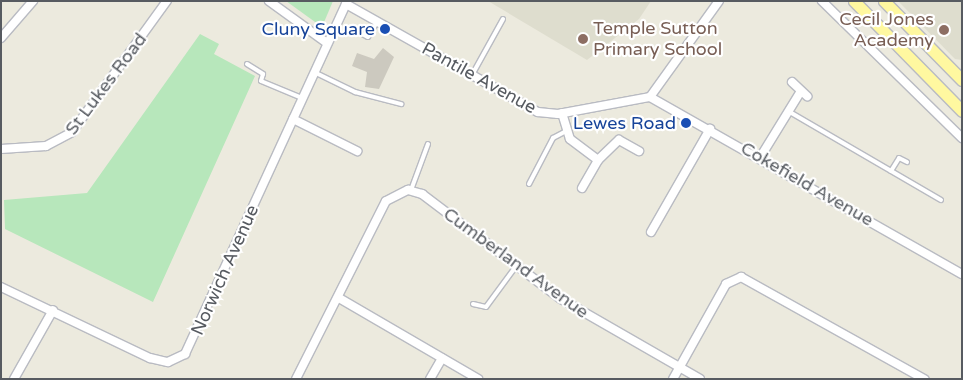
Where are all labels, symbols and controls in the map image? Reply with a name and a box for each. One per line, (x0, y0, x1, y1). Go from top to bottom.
place label: Cecil Jones Academy (839, 9, 934, 52)
place label: Cluny Square (262, 18, 375, 40)
place label: Temple Sutton Primary School (593, 18, 722, 60)
marker: Cluny Square (379, 23, 391, 35)
marker: Cecil Jones Academy (938, 24, 950, 36)
street label: St Lukes Road (61, 29, 151, 139)
marker: Temple Sutton Primary School (577, 33, 589, 45)
street label: Pantile Avenue (418, 38, 540, 118)
place label: Lewes Road (573, 112, 676, 134)
marker: Lewes Road (680, 117, 692, 129)
street label: Cokefield Avenue (737, 137, 877, 231)
street label: Norwich Avenue (187, 201, 263, 339)
street label: Cumberland Avenue (439, 203, 593, 323)

